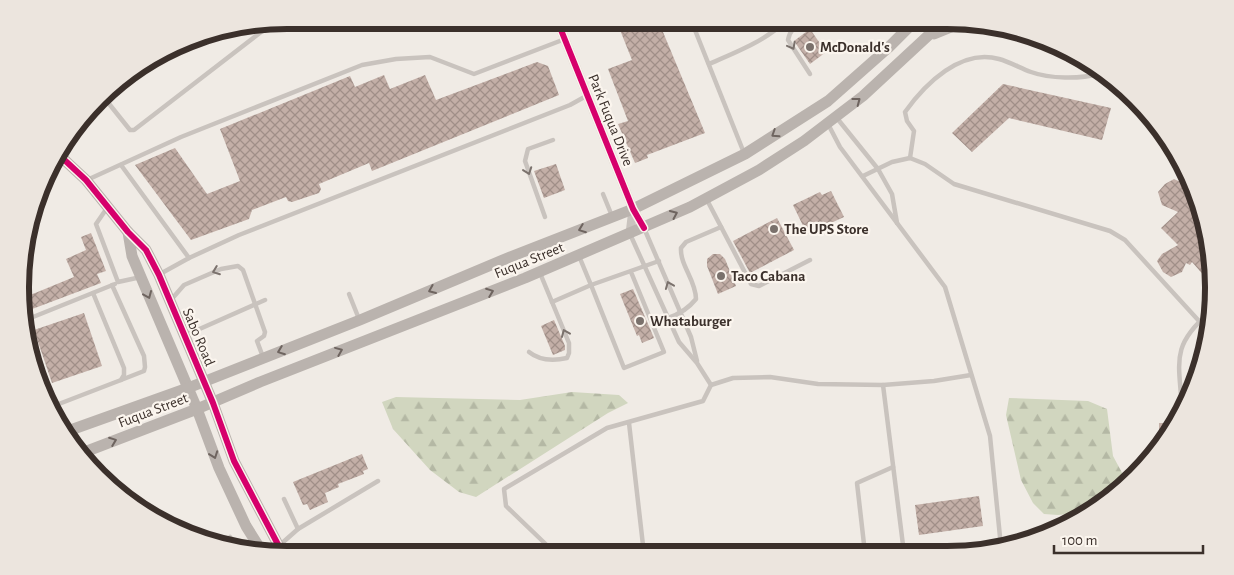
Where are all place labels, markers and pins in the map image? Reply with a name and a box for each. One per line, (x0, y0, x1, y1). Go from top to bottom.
place label: McDonald's (820, 40, 890, 55)
marker: McDonald's (804, 41, 816, 53)
place label: The UPS Store (784, 222, 869, 237)
marker: The UPS Store (768, 223, 780, 235)
place label: Taco Cabana (731, 269, 805, 284)
marker: Taco Cabana (715, 270, 727, 282)
place label: Whataburger (650, 314, 732, 329)
marker: Whataburger (634, 315, 646, 327)

